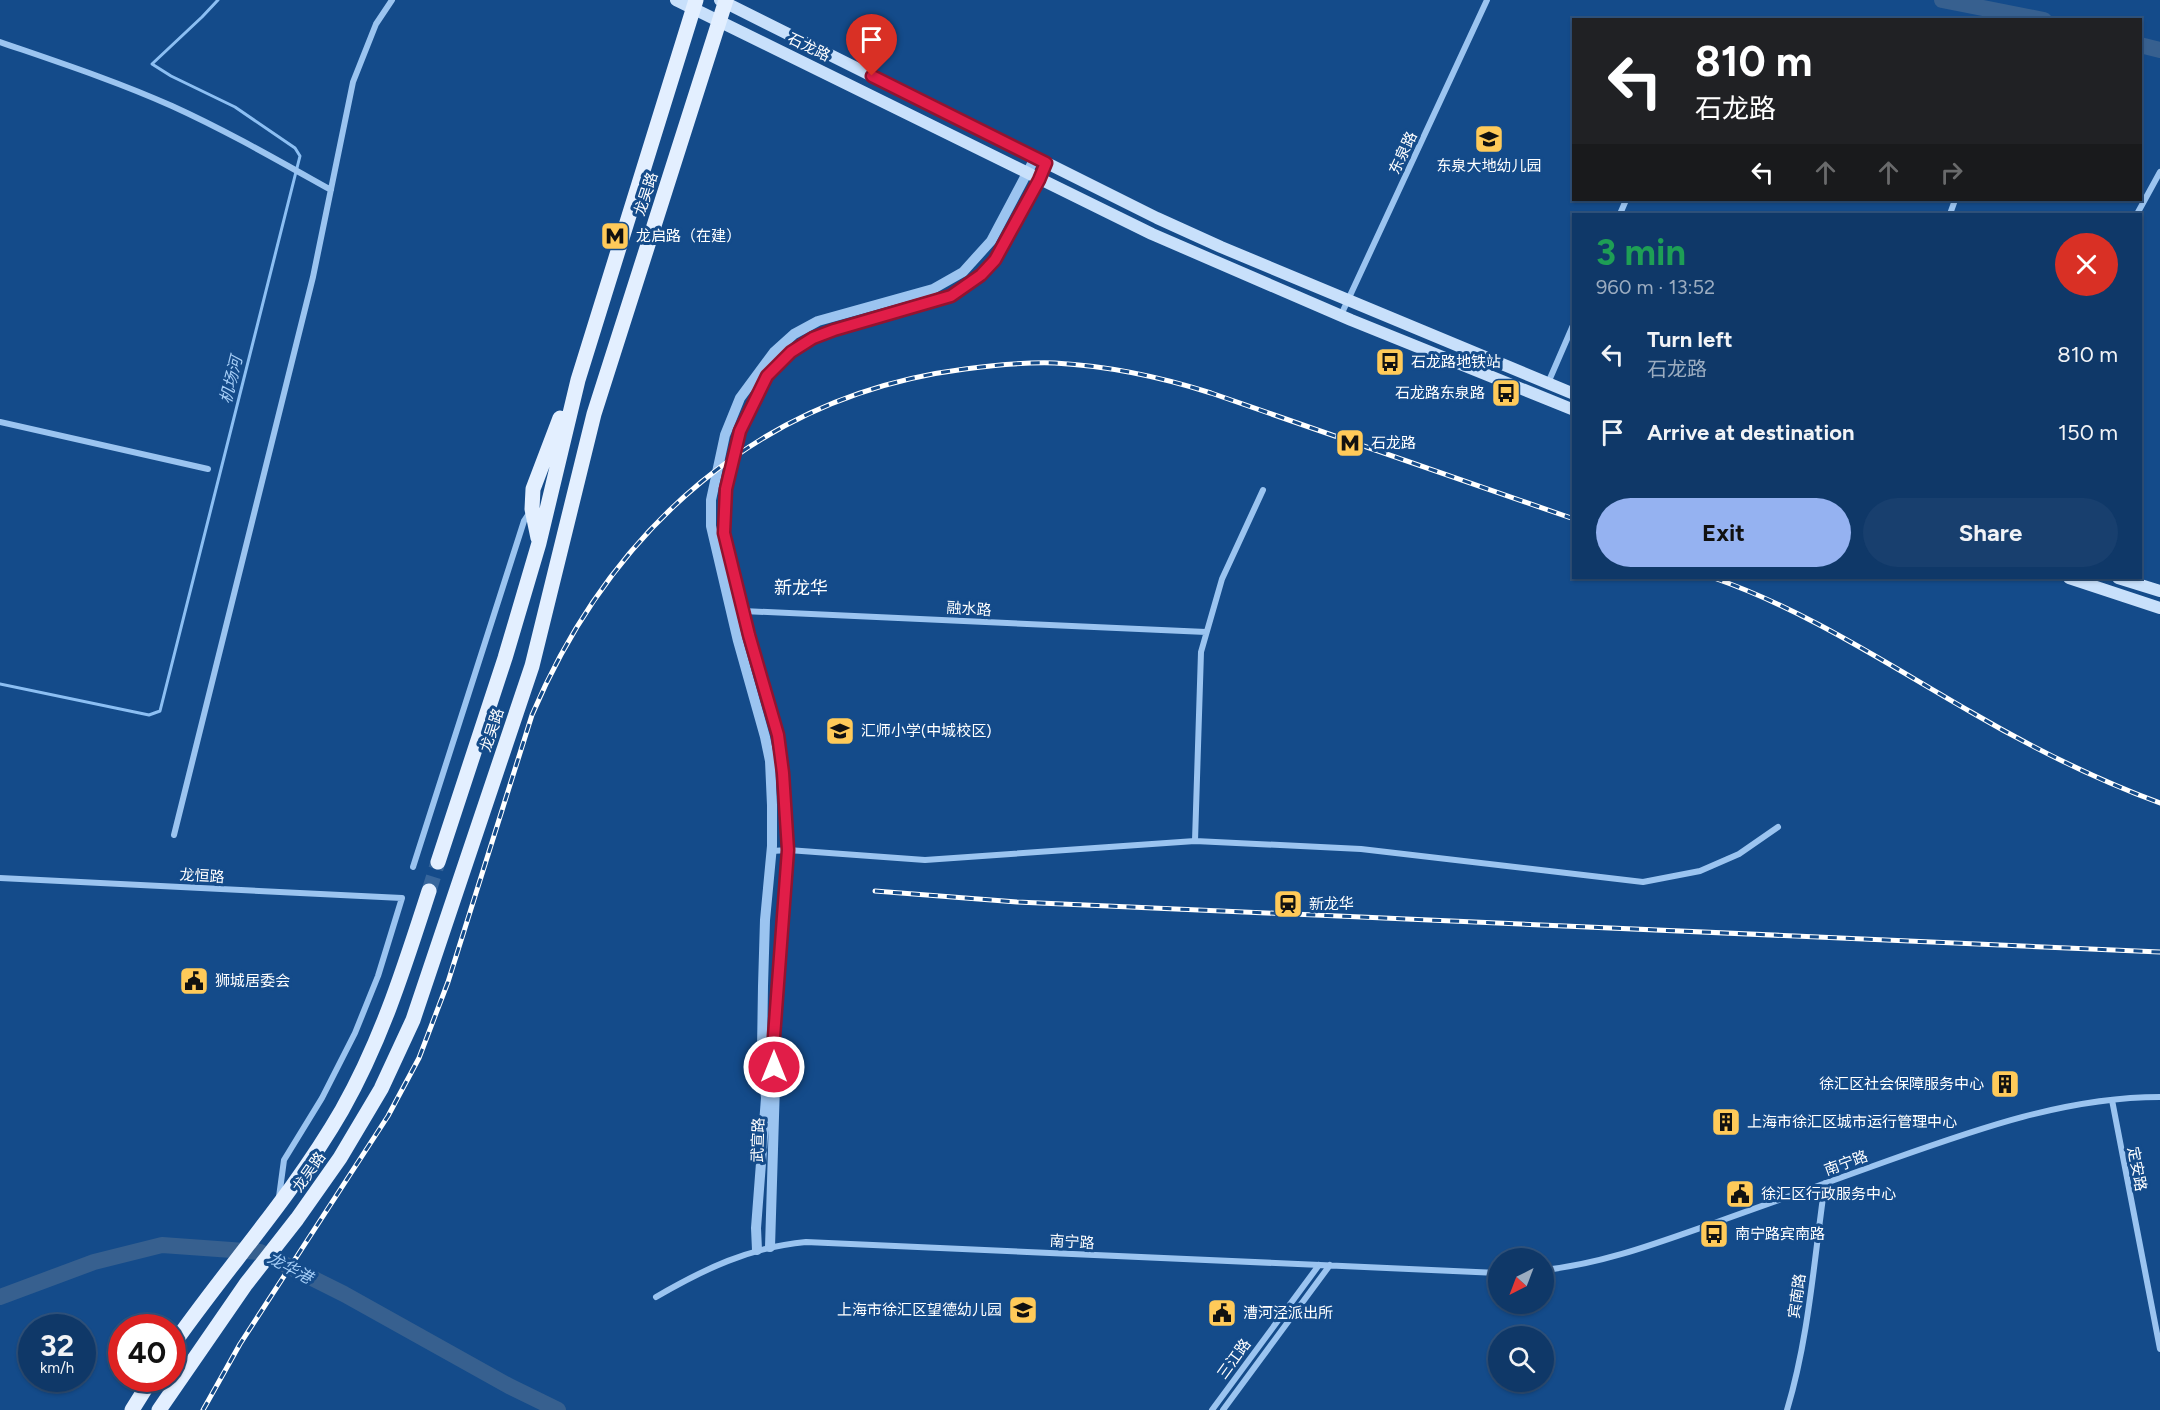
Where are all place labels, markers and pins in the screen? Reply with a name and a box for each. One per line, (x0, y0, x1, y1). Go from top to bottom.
pin (846, 14, 897, 76)
school or university icon: 东泉大地幼儿园 (1473, 123, 1505, 155)
place label: 东泉大地幼儿园 (1436, 157, 1542, 175)
metro station icon: 龙启路（在建） (599, 220, 631, 252)
place label: 龙启路（在建） (636, 227, 741, 245)
bus stop icon: 石龙路地铁站 (1374, 346, 1406, 378)
place label: 石龙路地铁站 (1411, 353, 1501, 371)
bus stop icon: 石龙路东泉路 (1490, 377, 1522, 409)
place label: 石龙路东泉路 (1395, 384, 1485, 402)
metro station icon: 石龙路 (1334, 427, 1366, 459)
place label: 石龙路 (1371, 434, 1416, 452)
school or university icon: 汇师小学(中城校区) (824, 715, 856, 747)
place label: 汇师小学(中城校区) (861, 722, 992, 740)
station icon: 新龙华 (1272, 888, 1304, 920)
place label: 新龙华 (1309, 895, 1354, 913)
public building icon: 狮城居委会 (178, 965, 210, 997)
place label: 狮城居委会 (215, 972, 290, 990)
building icon: 徐汇区社会保障服务中心 (1989, 1068, 2021, 1100)
place label: 徐汇区社会保障服务中心 (1819, 1075, 1984, 1093)
building icon: 上海市徐汇区城市运行管理中心 (1710, 1106, 1742, 1138)
place label: 上海市徐汇区城市运行管理中心 (1747, 1113, 1957, 1131)
public building icon: 徐汇区行政服务中心 (1724, 1178, 1756, 1210)
place label: 徐汇区行政服务中心 (1761, 1185, 1896, 1203)
bus stop icon: 南宁路宾南路 (1698, 1218, 1730, 1250)
place label: 南宁路宾南路 (1735, 1225, 1825, 1243)
school or university icon: 上海市徐汇区望德幼儿园 (1007, 1294, 1039, 1326)
public building icon: 漕河泾派出所 (1206, 1297, 1238, 1329)
place label: 上海市徐汇区望德幼儿园 (837, 1301, 1002, 1319)
place label: 漕河泾派出所 (1243, 1304, 1333, 1322)

